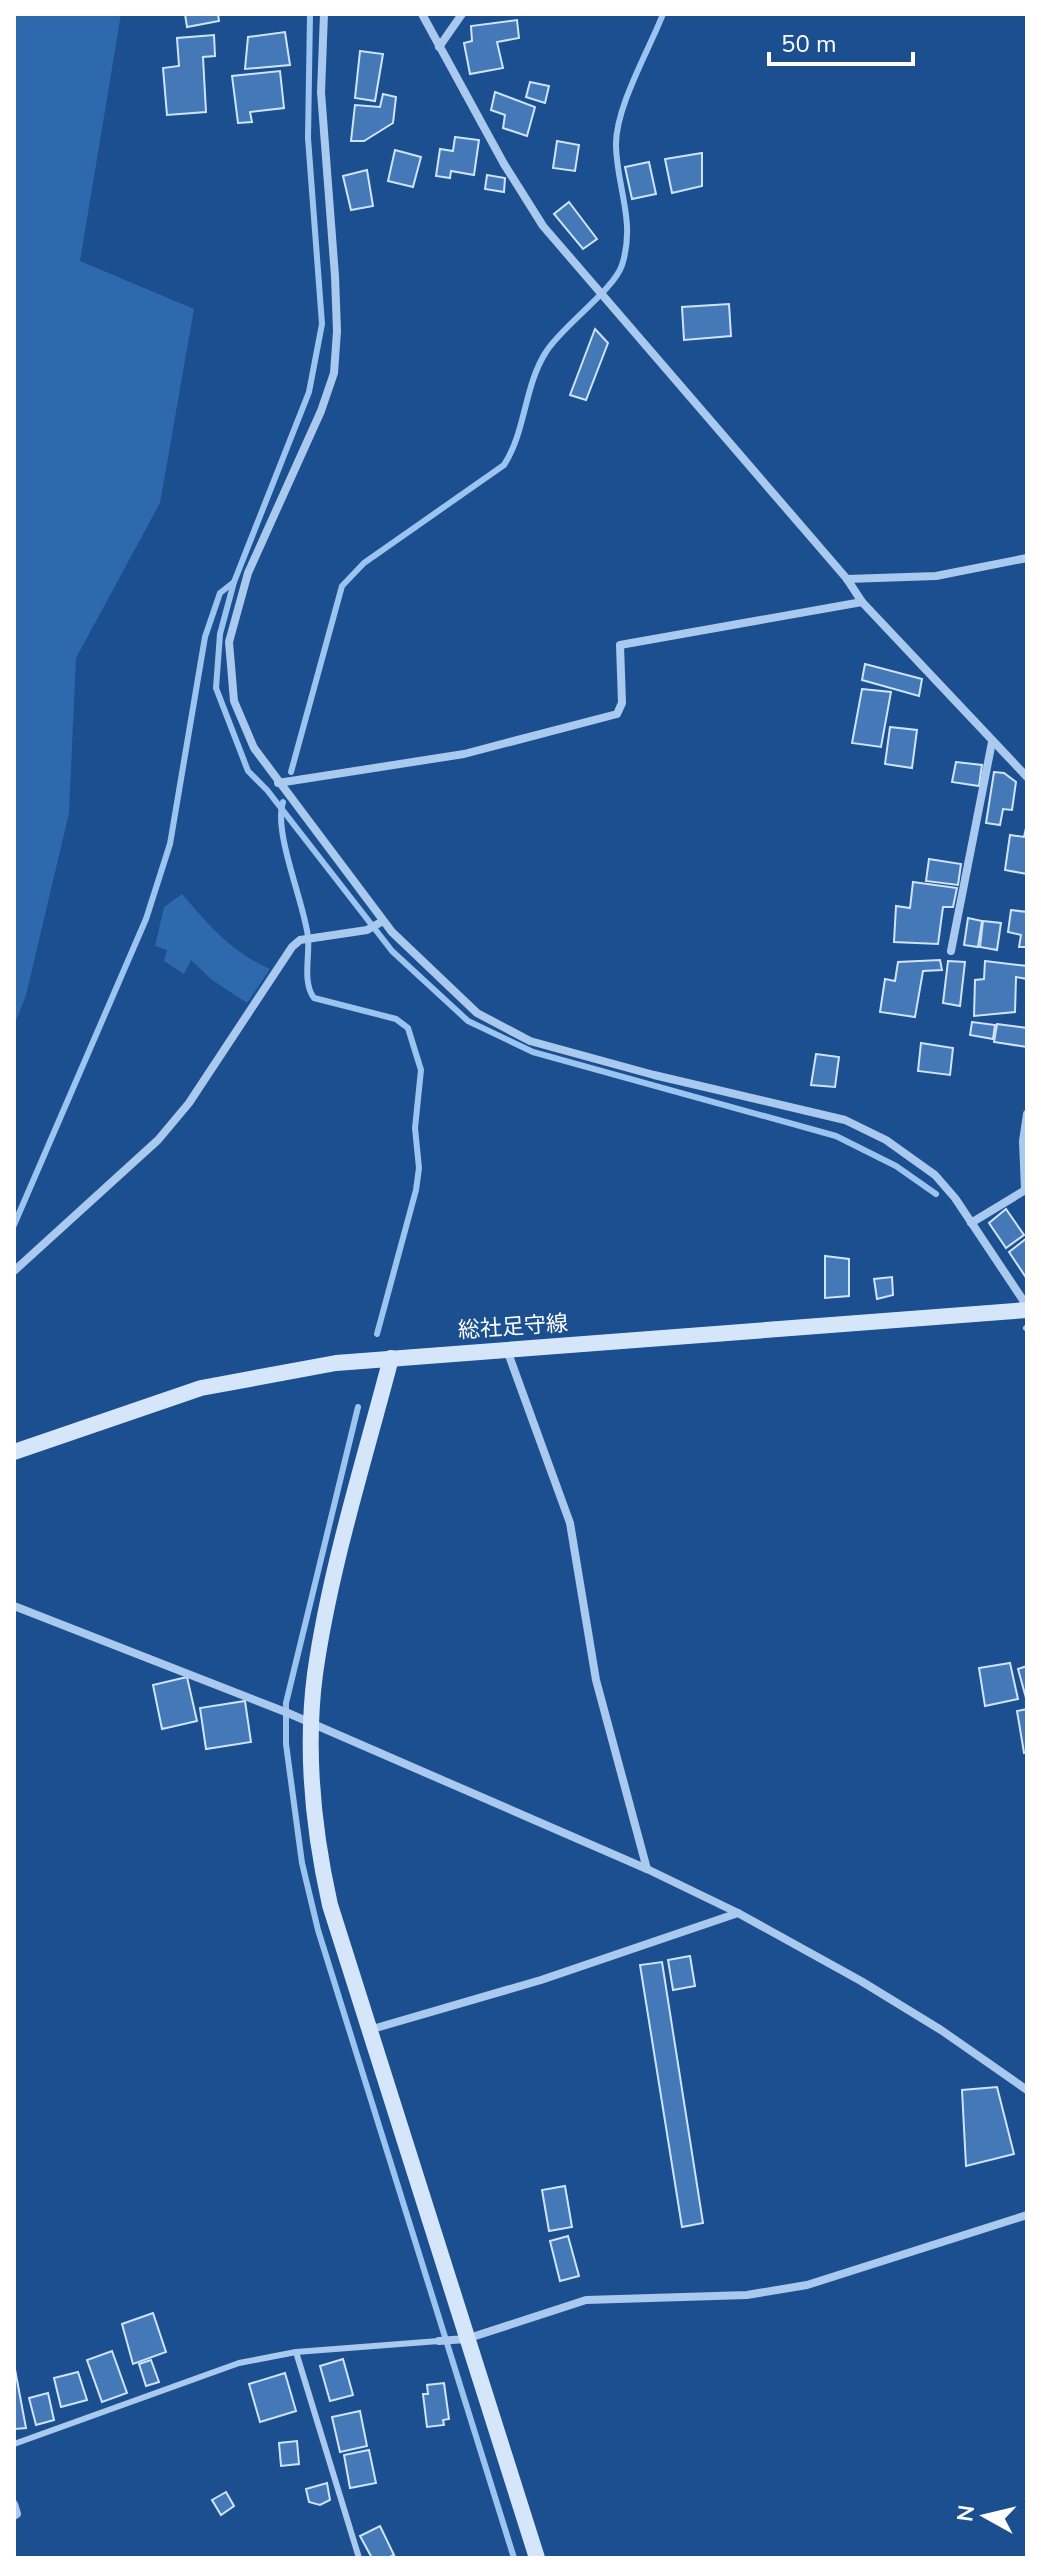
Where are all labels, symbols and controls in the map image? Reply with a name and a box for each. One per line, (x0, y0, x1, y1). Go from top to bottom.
scale bar (769, 16, 913, 66)
text: 50 m (781, 28, 837, 60)
street label: 総社足守線 (457, 1308, 569, 1346)
north arrow (945, 2476, 1025, 2556)
text: N (950, 2503, 982, 2524)

